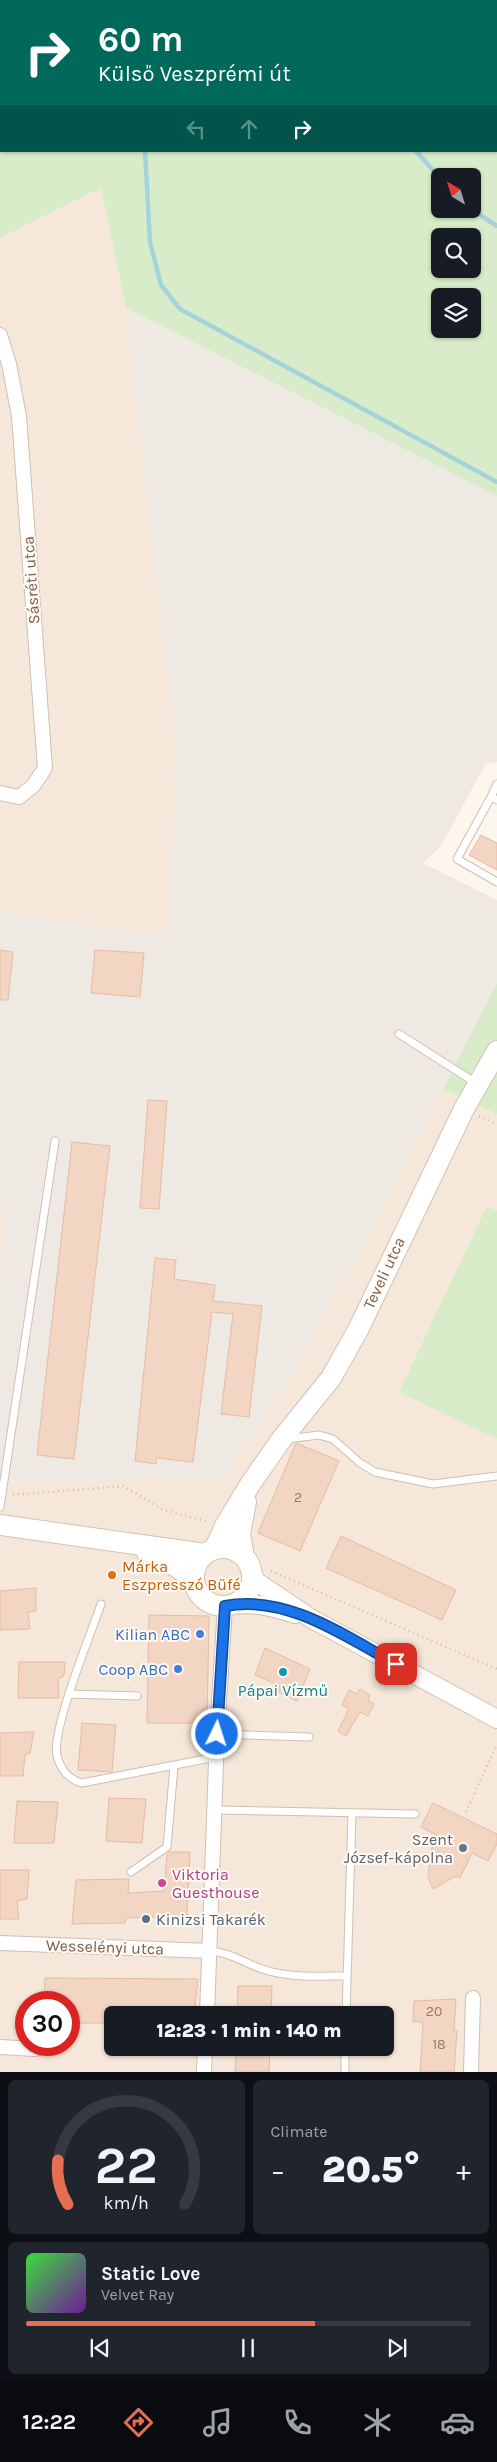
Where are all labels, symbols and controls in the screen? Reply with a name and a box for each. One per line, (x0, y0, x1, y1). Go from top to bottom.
text: 60 m (98, 19, 183, 60)
icon: right (15, 20, 80, 85)
text: Külső Veszprémi út (98, 61, 291, 87)
icon: left (182, 115, 210, 143)
icon: ahead (235, 115, 263, 143)
icon: right (288, 115, 316, 143)
north arrow (431, 168, 481, 218)
map controls (431, 168, 481, 338)
button: search (431, 228, 481, 278)
button: layers (431, 288, 481, 338)
street label: Sásréti utca (18, 535, 44, 625)
street label: Teveli utca (359, 1234, 409, 1312)
house number: 2 (294, 1489, 302, 1506)
place label: Márka Eszpresszó Büfé (122, 1557, 241, 1594)
marker: Márka Eszpresszó Büfé (106, 1569, 118, 1581)
place label: Kilian ABC (115, 1625, 190, 1644)
marker: Kilian ABC (194, 1628, 206, 1640)
pin (375, 1643, 417, 1685)
icon: arrive (382, 1650, 410, 1678)
place label: Coop ABC (99, 1660, 168, 1679)
marker: Coop ABC (172, 1663, 184, 1675)
marker: Pápai Vízmű (277, 1666, 289, 1678)
place label: Pápai Vízmű (238, 1681, 328, 1700)
position arrow (190, 1707, 242, 1759)
place label: Szent József-kápolna (344, 1830, 453, 1867)
marker: Szent József-kápolna (457, 1842, 469, 1854)
place label: Viktoria Guesthouse (172, 1865, 259, 1902)
marker: Viktoria Guesthouse (156, 1877, 168, 1889)
place label: Kinizsi Takarék (156, 1910, 266, 1929)
marker: Kinizsi Takarék (140, 1913, 152, 1925)
street label: Wesselényi utca (46, 1935, 164, 1959)
speed limit sign: 30 (15, 1991, 80, 2056)
house number: 20 (426, 2003, 442, 2020)
text: 12:23 · 1 min · 140 m (156, 2020, 342, 2042)
house number: 18 (432, 2036, 446, 2053)
text: Climate (271, 2122, 328, 2141)
text: 22 (95, 2135, 158, 2196)
text: 20.5° (321, 2147, 420, 2192)
text: − (271, 2154, 285, 2187)
text: + (456, 2154, 471, 2187)
text: km/h (104, 2193, 149, 2214)
text: Static Love (101, 2263, 200, 2285)
text: Velvet Ray (101, 2285, 174, 2304)
icon: previous (86, 2334, 114, 2362)
icon: pause (234, 2334, 262, 2362)
icon: next (383, 2334, 411, 2362)
icon: directions (121, 2405, 156, 2440)
icon: music (200, 2405, 235, 2440)
icon: phone (280, 2405, 315, 2440)
icon: climate (360, 2405, 395, 2440)
icon: car (440, 2405, 475, 2440)
text: 12:22 (22, 2409, 76, 2435)

